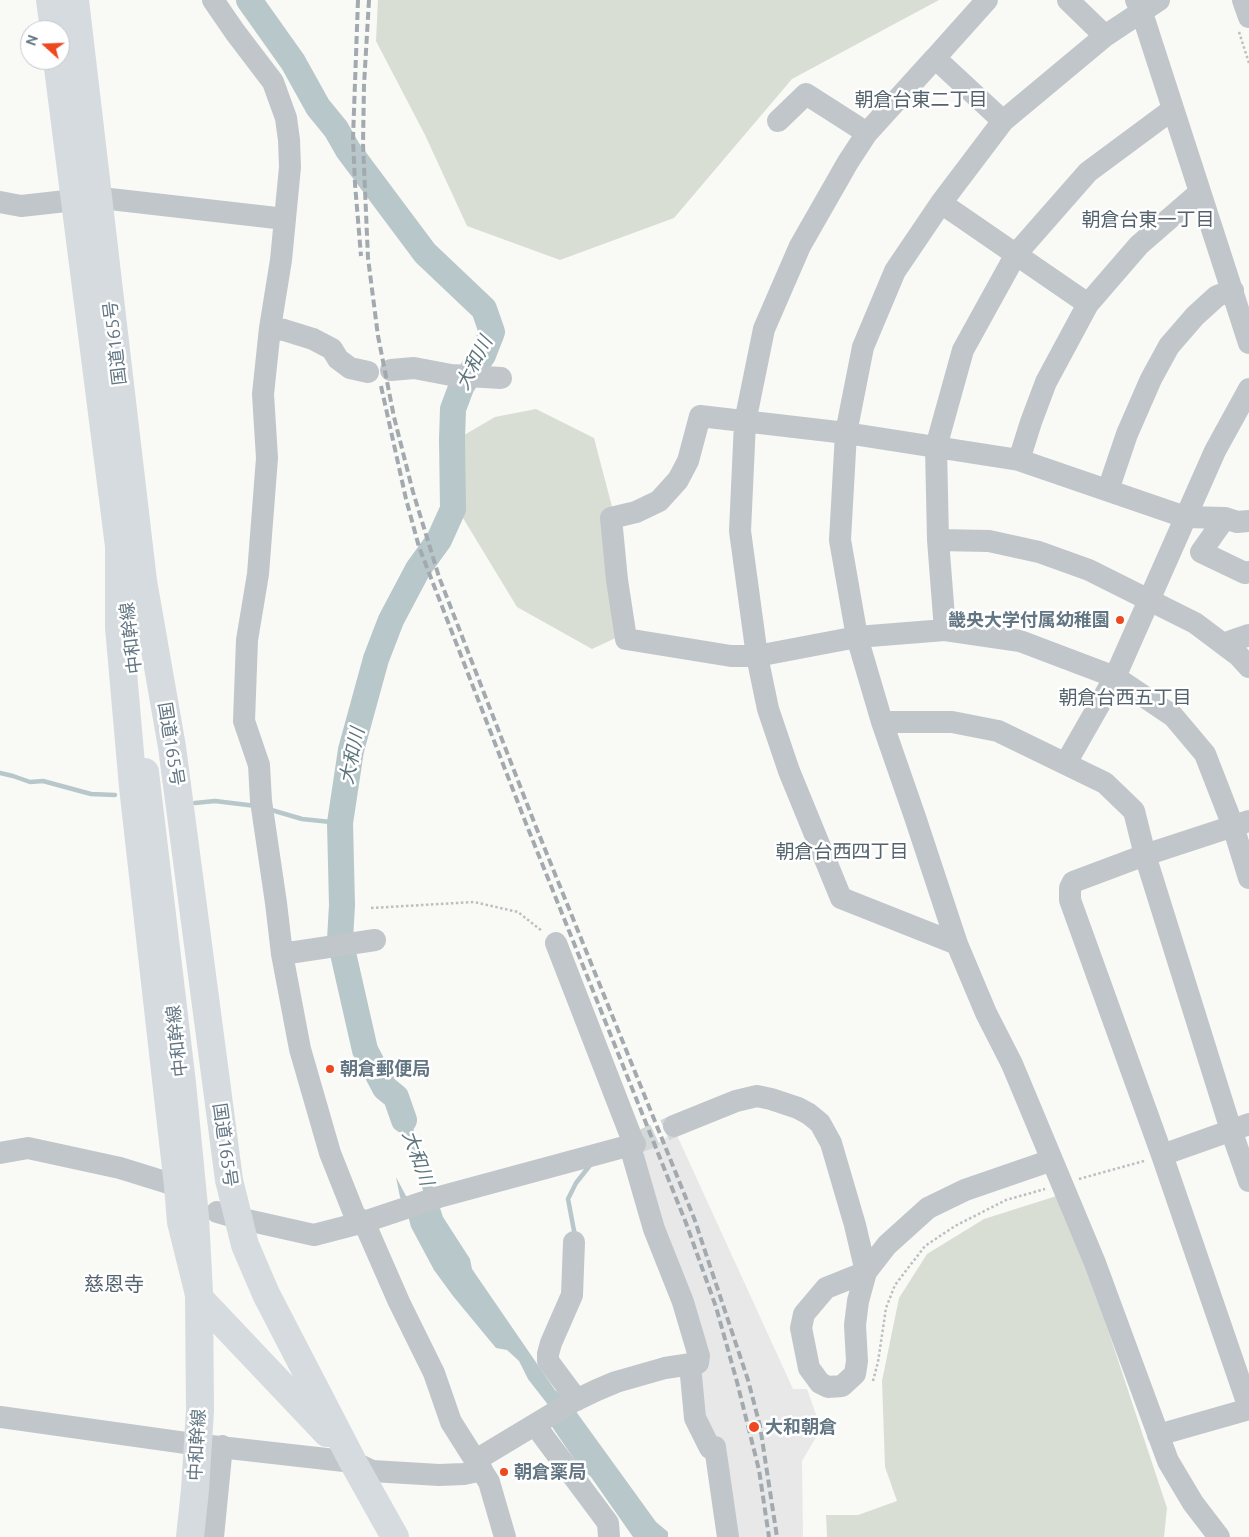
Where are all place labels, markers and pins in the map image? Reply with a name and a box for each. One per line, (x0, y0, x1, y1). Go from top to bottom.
place label: 畿央大学付属幼稚園 (948, 609, 1110, 631)
marker: 畿央大学付属幼稚園 (1114, 614, 1126, 626)
place label: 朝倉郵便局 (340, 1058, 430, 1080)
marker: 朝倉郵便局 (324, 1063, 336, 1075)
place label: 大和朝倉 (765, 1416, 837, 1438)
marker: 大和朝倉 (747, 1420, 761, 1434)
place label: 朝倉薬局 (514, 1461, 586, 1483)
marker: 朝倉薬局 (498, 1466, 510, 1478)

